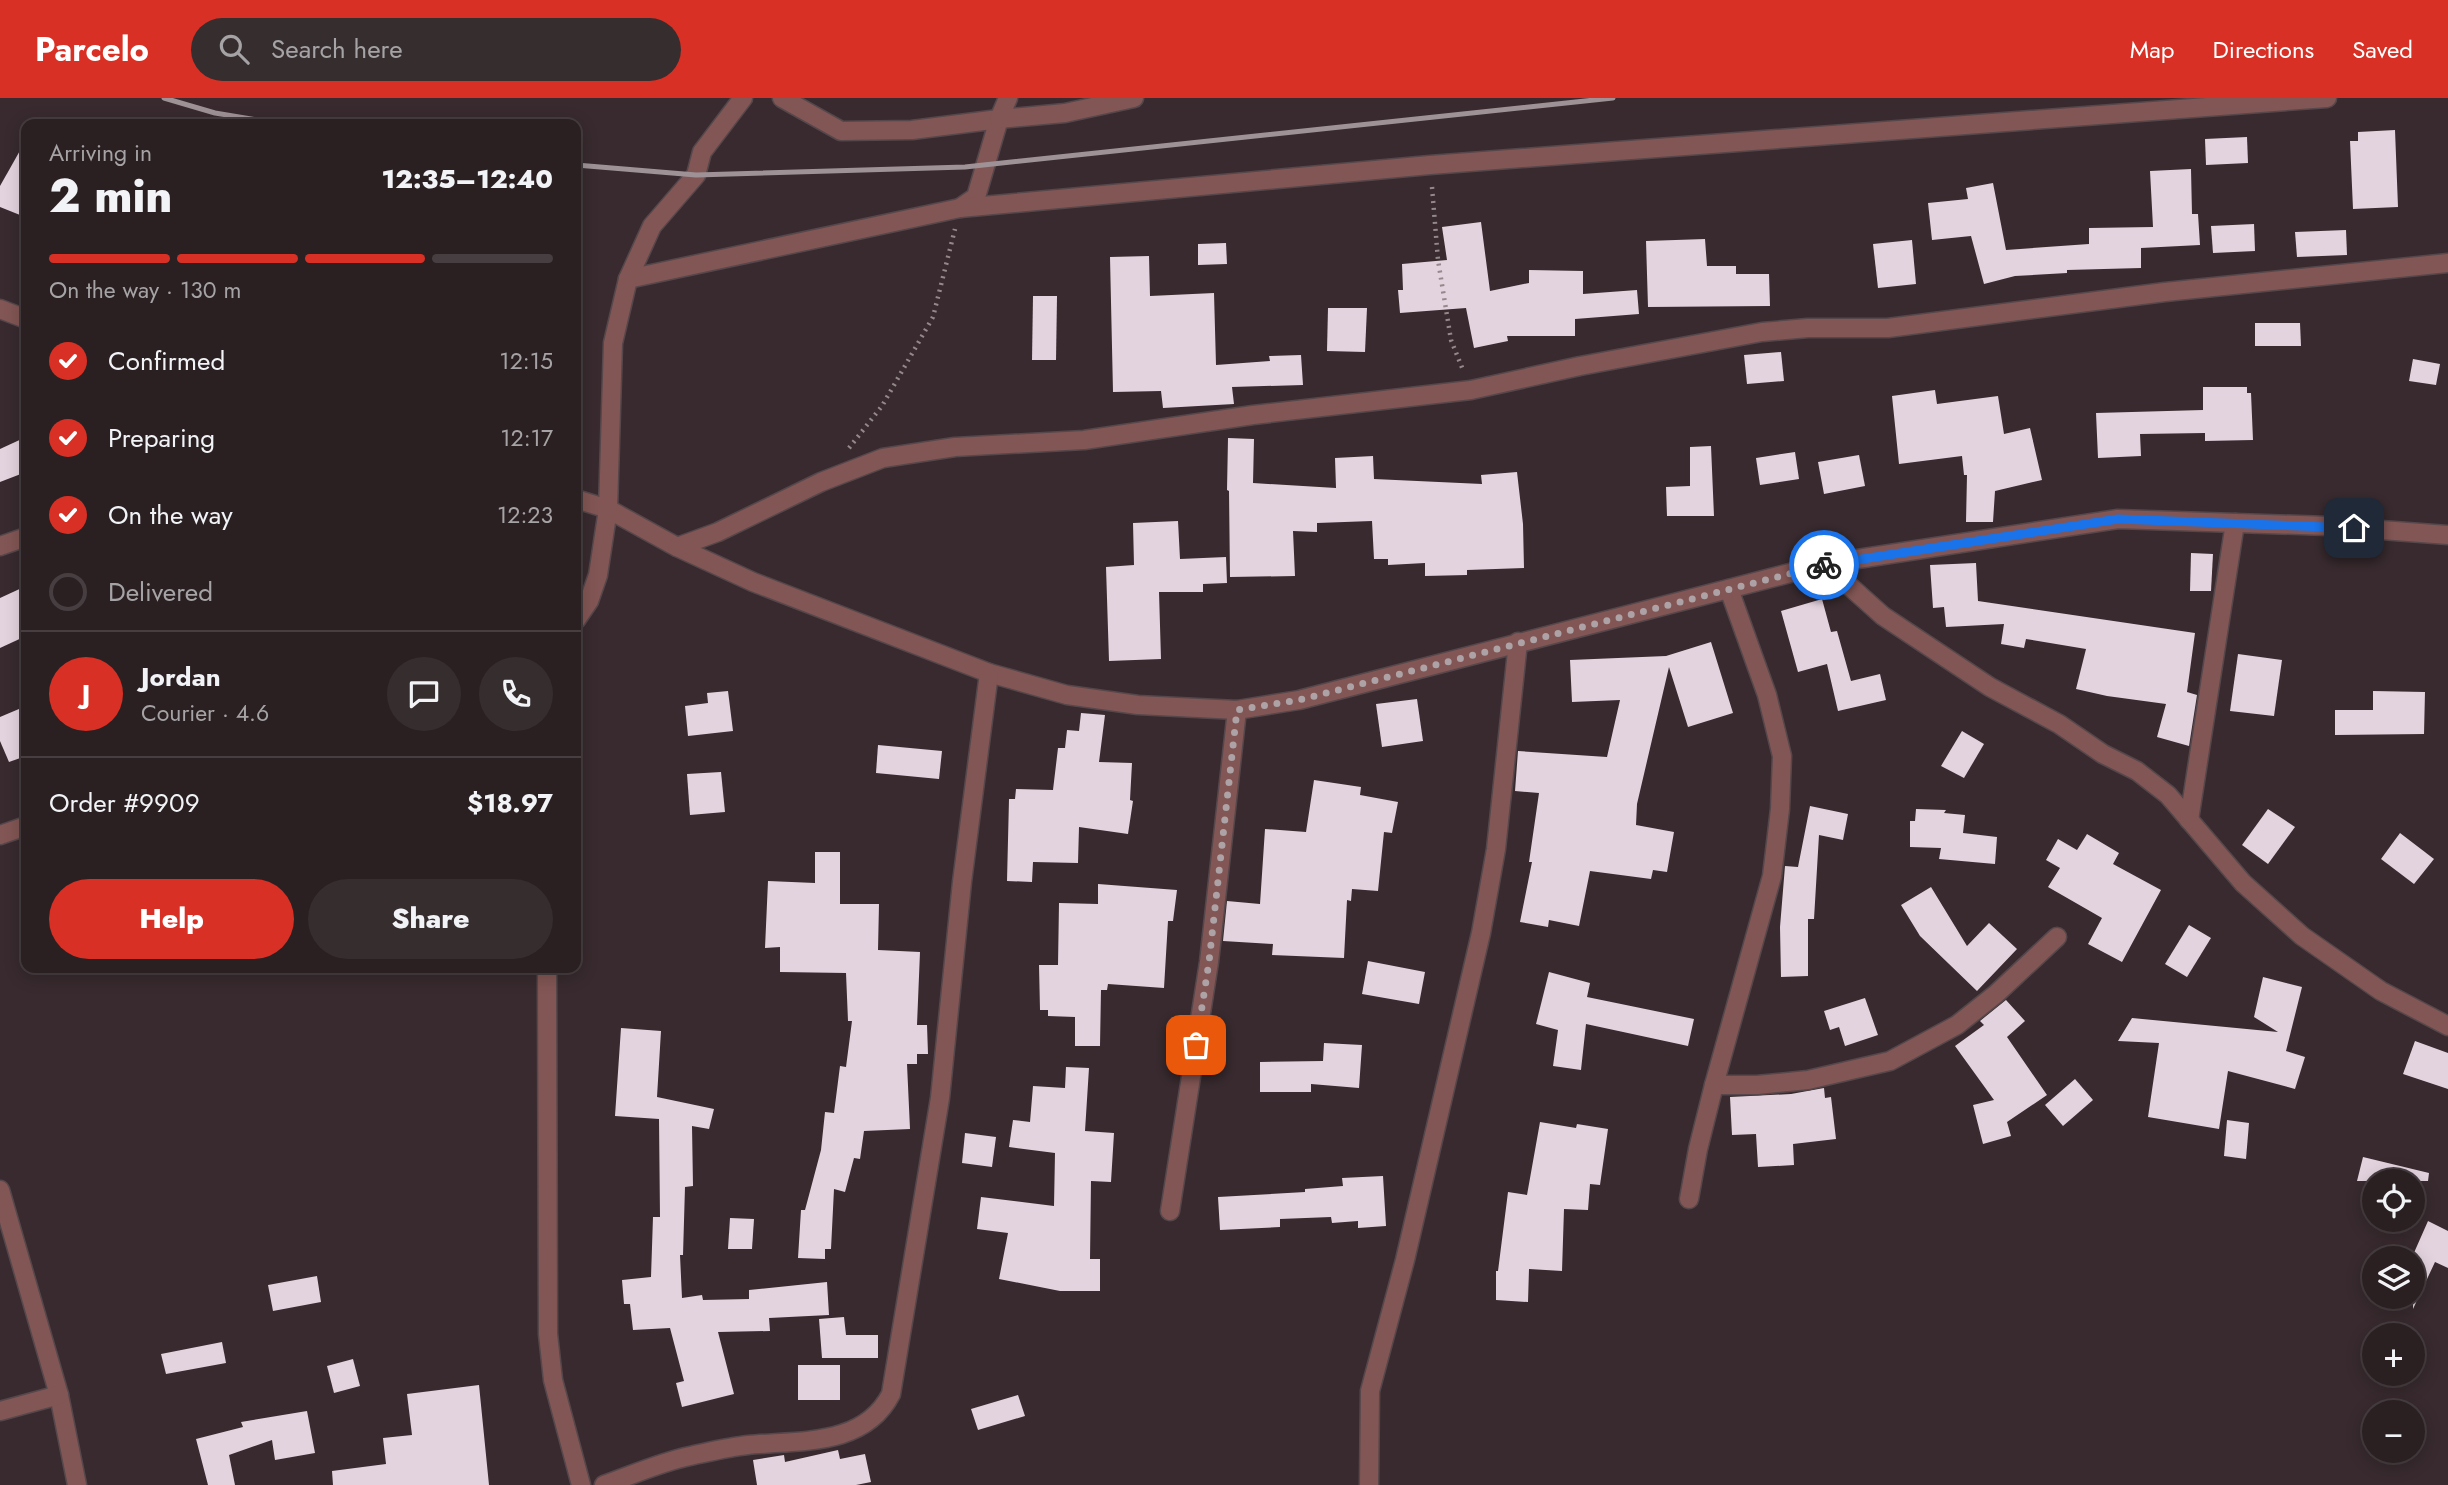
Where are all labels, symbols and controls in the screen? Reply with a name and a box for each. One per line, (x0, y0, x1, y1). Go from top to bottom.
search box (191, 18, 681, 81)
text: Parcelo (35, 26, 149, 73)
icon: search (215, 30, 253, 68)
text: Search here (271, 30, 403, 68)
text: Map (2130, 32, 2175, 67)
text: Directions (2213, 32, 2314, 67)
text: Saved (2352, 32, 2413, 67)
text: Arriving in (49, 136, 152, 170)
text: 12:35–12:40 (381, 160, 553, 198)
text: 2 min (49, 163, 173, 229)
text: On the way · 130 m (49, 273, 241, 307)
icon: check (49, 342, 87, 380)
text: Confirmed (108, 342, 225, 380)
text: 12:15 (499, 344, 553, 378)
icon: check (49, 419, 87, 457)
text: Preparing (108, 419, 215, 457)
text: 12:17 (500, 421, 553, 455)
icon: check (49, 496, 87, 534)
text: On the way (108, 496, 233, 534)
text: 12:23 (497, 498, 553, 532)
pin (2324, 498, 2384, 558)
icon: home (2335, 509, 2373, 547)
courier (1789, 530, 1859, 600)
icon: bike (1805, 546, 1843, 584)
text: Delivered (108, 573, 213, 611)
button: chat (387, 657, 461, 731)
button: phone (479, 657, 553, 731)
text: Jordan (141, 658, 221, 696)
text: J (82, 675, 90, 713)
text: Courier · 4.6 (141, 696, 269, 730)
text: Order #9909 (49, 784, 200, 822)
text: $18.97 (467, 784, 553, 822)
button: Help (49, 879, 294, 959)
button: Share (308, 879, 553, 959)
pin (1166, 1015, 1226, 1075)
icon: bag (1177, 1026, 1215, 1064)
map controls (2362, 1169, 2425, 1463)
button: locate (2362, 1169, 2425, 1232)
button: layers (2362, 1246, 2425, 1309)
button: + (2362, 1323, 2425, 1386)
button: − (2362, 1400, 2425, 1463)

